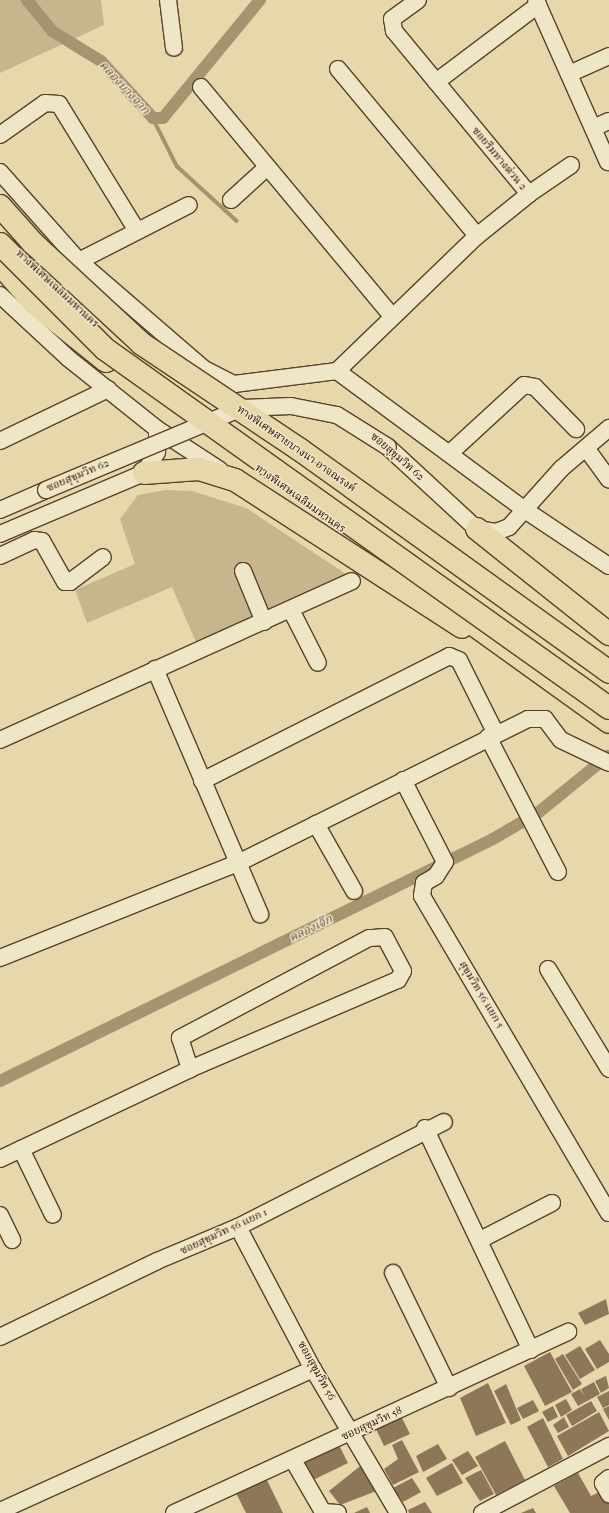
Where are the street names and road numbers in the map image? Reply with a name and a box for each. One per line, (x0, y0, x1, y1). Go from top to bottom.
street label: ซอยริมทางด่วน 2 (469, 125, 529, 193)
street label: ทางพิเศษเฉลิมมหานคร (13, 247, 101, 331)
street label: ทางพิเศษสายบางนา-อาจณรงค์ (234, 403, 358, 495)
street label: ซอยสุขุมวิท 62 (368, 430, 426, 484)
street label: ซอยสุขุมวิท 62 (45, 457, 111, 495)
street label: ทางพิเศษเฉลิมมหานคร (252, 462, 348, 536)
street label: สุขุมวิท 56 แยก 5 (456, 959, 506, 1031)
street label: ซอยสุขุมวิท 56 แยก 1 (178, 1206, 270, 1258)
street label: ซอยสุขุมวิท 56 (294, 1339, 338, 1403)
street label: ซอยสุขุมวิท 58 (340, 1404, 404, 1444)

